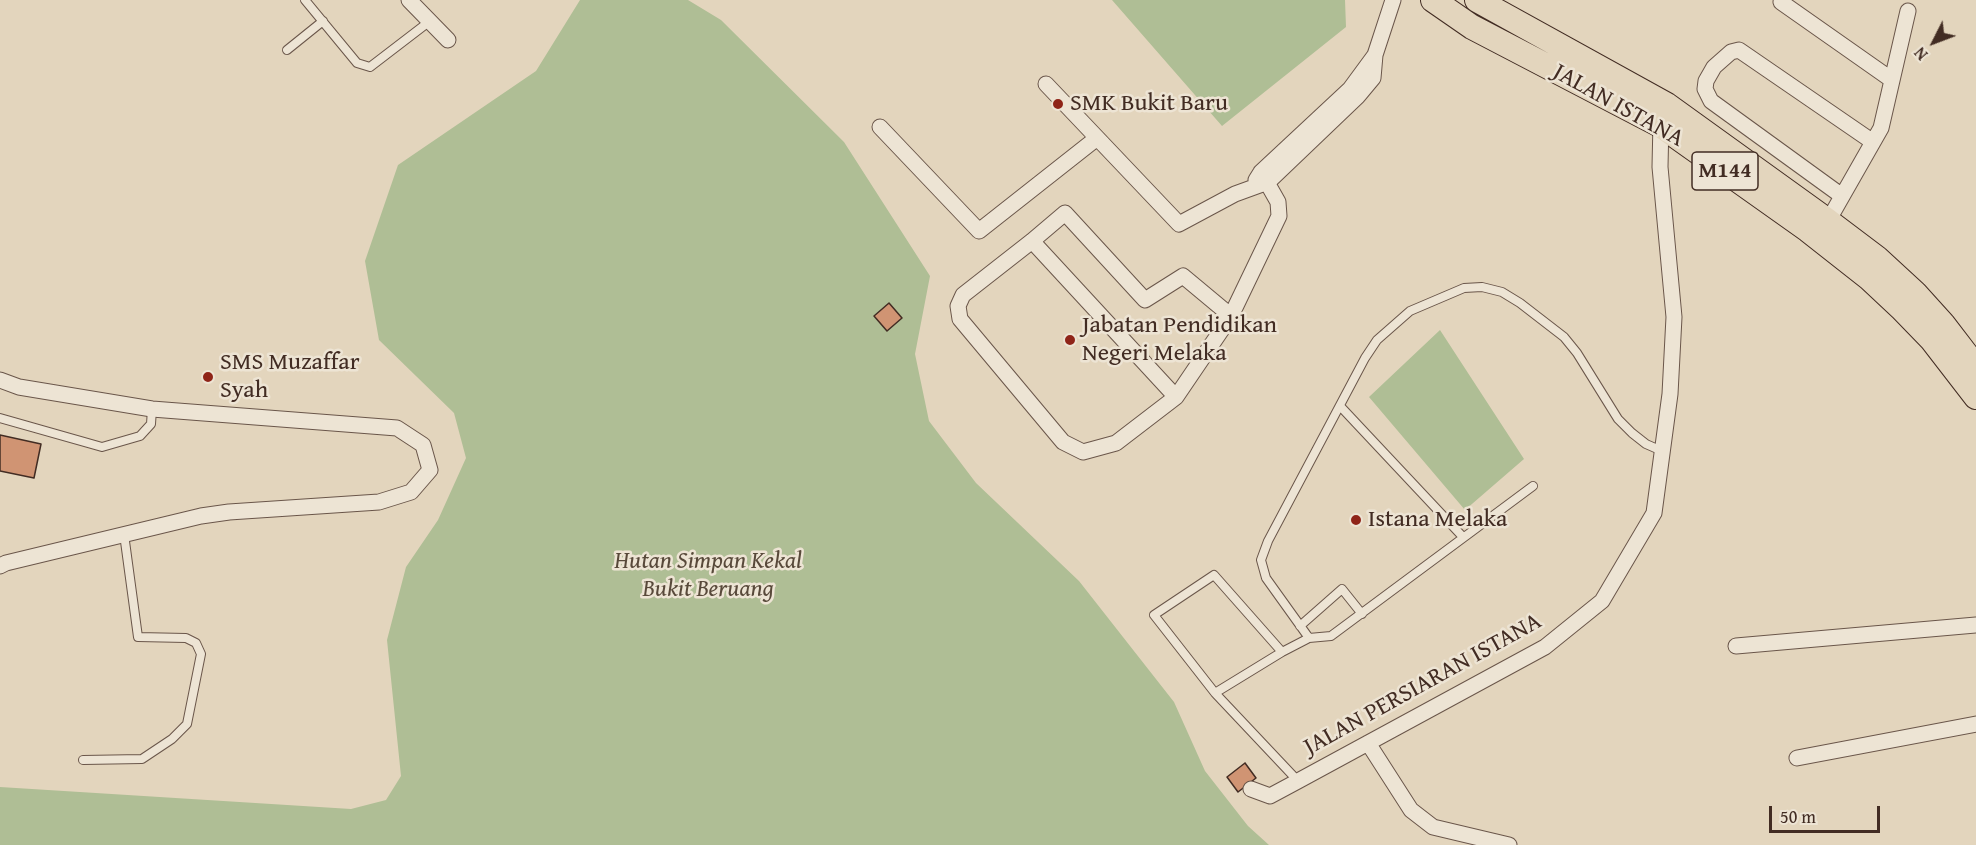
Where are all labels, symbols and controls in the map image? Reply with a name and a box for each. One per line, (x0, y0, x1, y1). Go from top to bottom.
north arrow (1904, 12, 1964, 72)
text: N (1908, 42, 1933, 66)
street label: JALAN ISTANA (1547, 58, 1689, 154)
place label: SMK Bukit Baru (1070, 90, 1228, 118)
marker: SMK Bukit Baru (1051, 97, 1065, 111)
road number: M144 (1692, 152, 1758, 190)
place label: Jabatan Pendidikan Negeri Melaka (1082, 312, 1277, 368)
marker: Jabatan Pendidikan Negeri Melaka (1063, 333, 1077, 347)
place label: SMS Muzaffar Syah (220, 349, 360, 405)
marker: SMS Muzaffar Syah (201, 370, 215, 384)
place label: Istana Melaka (1368, 506, 1507, 534)
marker: Istana Melaka (1349, 513, 1363, 527)
park label: Hutan Simpan Kekal Bukit Beruang (614, 548, 802, 604)
street label: JALAN PERSIARAN ISTANA (1299, 608, 1547, 762)
scale bar (1772, 794, 1883, 832)
text: 50 m (1780, 803, 1816, 830)

